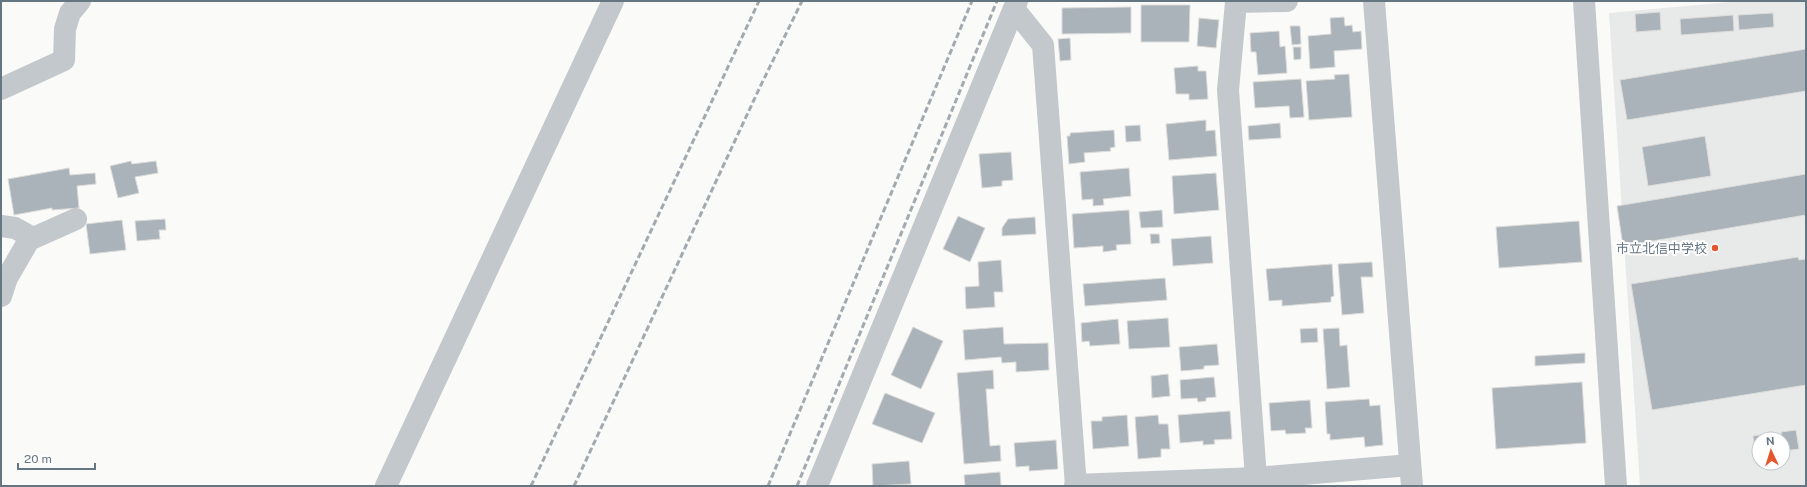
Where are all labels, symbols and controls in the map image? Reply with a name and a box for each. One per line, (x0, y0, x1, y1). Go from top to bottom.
place label: 市立北信中学校 (1616, 241, 1707, 256)
marker: 市立北信中学校 (1710, 243, 1720, 253)
north arrow (1751, 431, 1791, 471)
text: N (1766, 435, 1775, 447)
scale bar (18, 445, 95, 471)
text: 20 m (24, 452, 52, 466)

